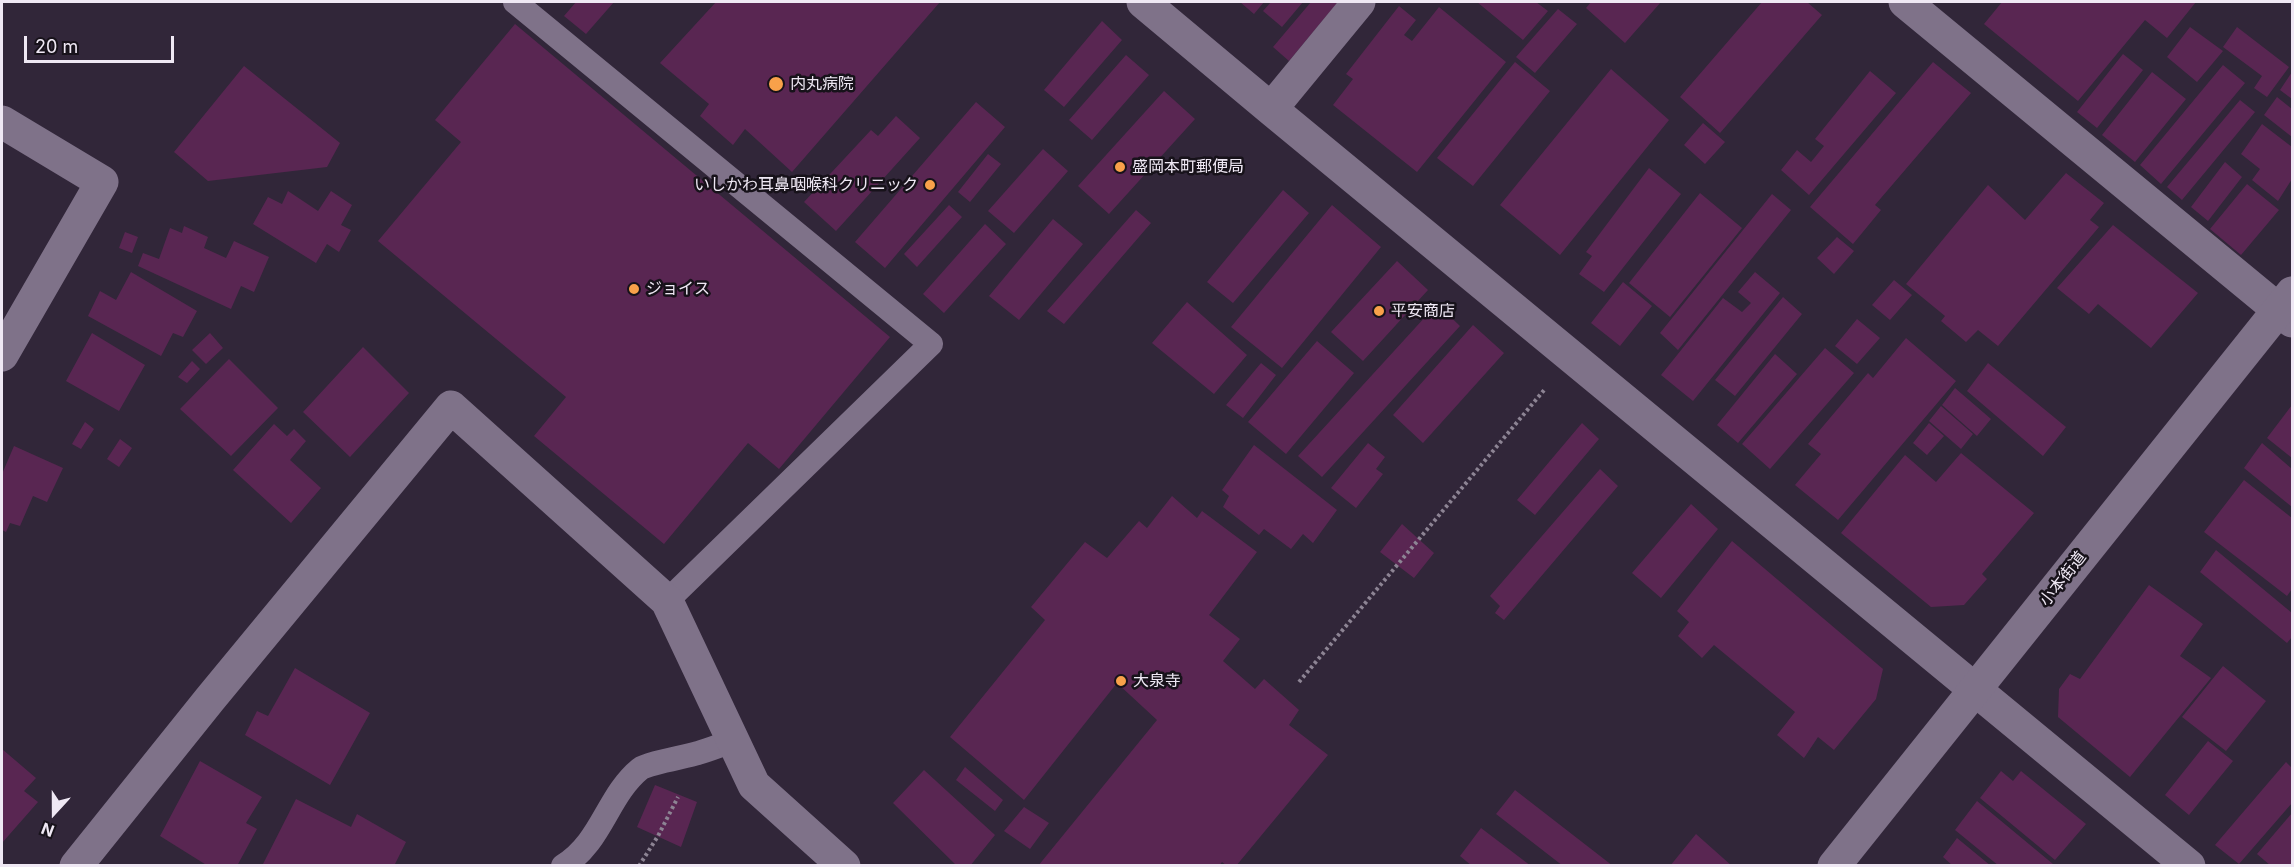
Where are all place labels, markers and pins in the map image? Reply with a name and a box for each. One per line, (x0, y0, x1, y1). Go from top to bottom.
place label: 内丸病院 (790, 74, 854, 94)
marker: 内丸病院 (767, 75, 785, 93)
place label: 盛岡本町郵便局 (1132, 157, 1244, 177)
marker: 盛岡本町郵便局 (1113, 160, 1127, 174)
place label: いしかわ耳鼻咽喉科クリニック (694, 175, 918, 195)
marker: いしかわ耳鼻咽喉科クリニック (923, 178, 937, 192)
place label: ジョイス (646, 279, 710, 299)
marker: ジョイス (627, 282, 641, 296)
place label: 平安商店 (1391, 301, 1455, 321)
marker: 平安商店 (1372, 304, 1386, 318)
place label: 大泉寺 (1133, 671, 1181, 691)
marker: 大泉寺 (1114, 674, 1128, 688)

